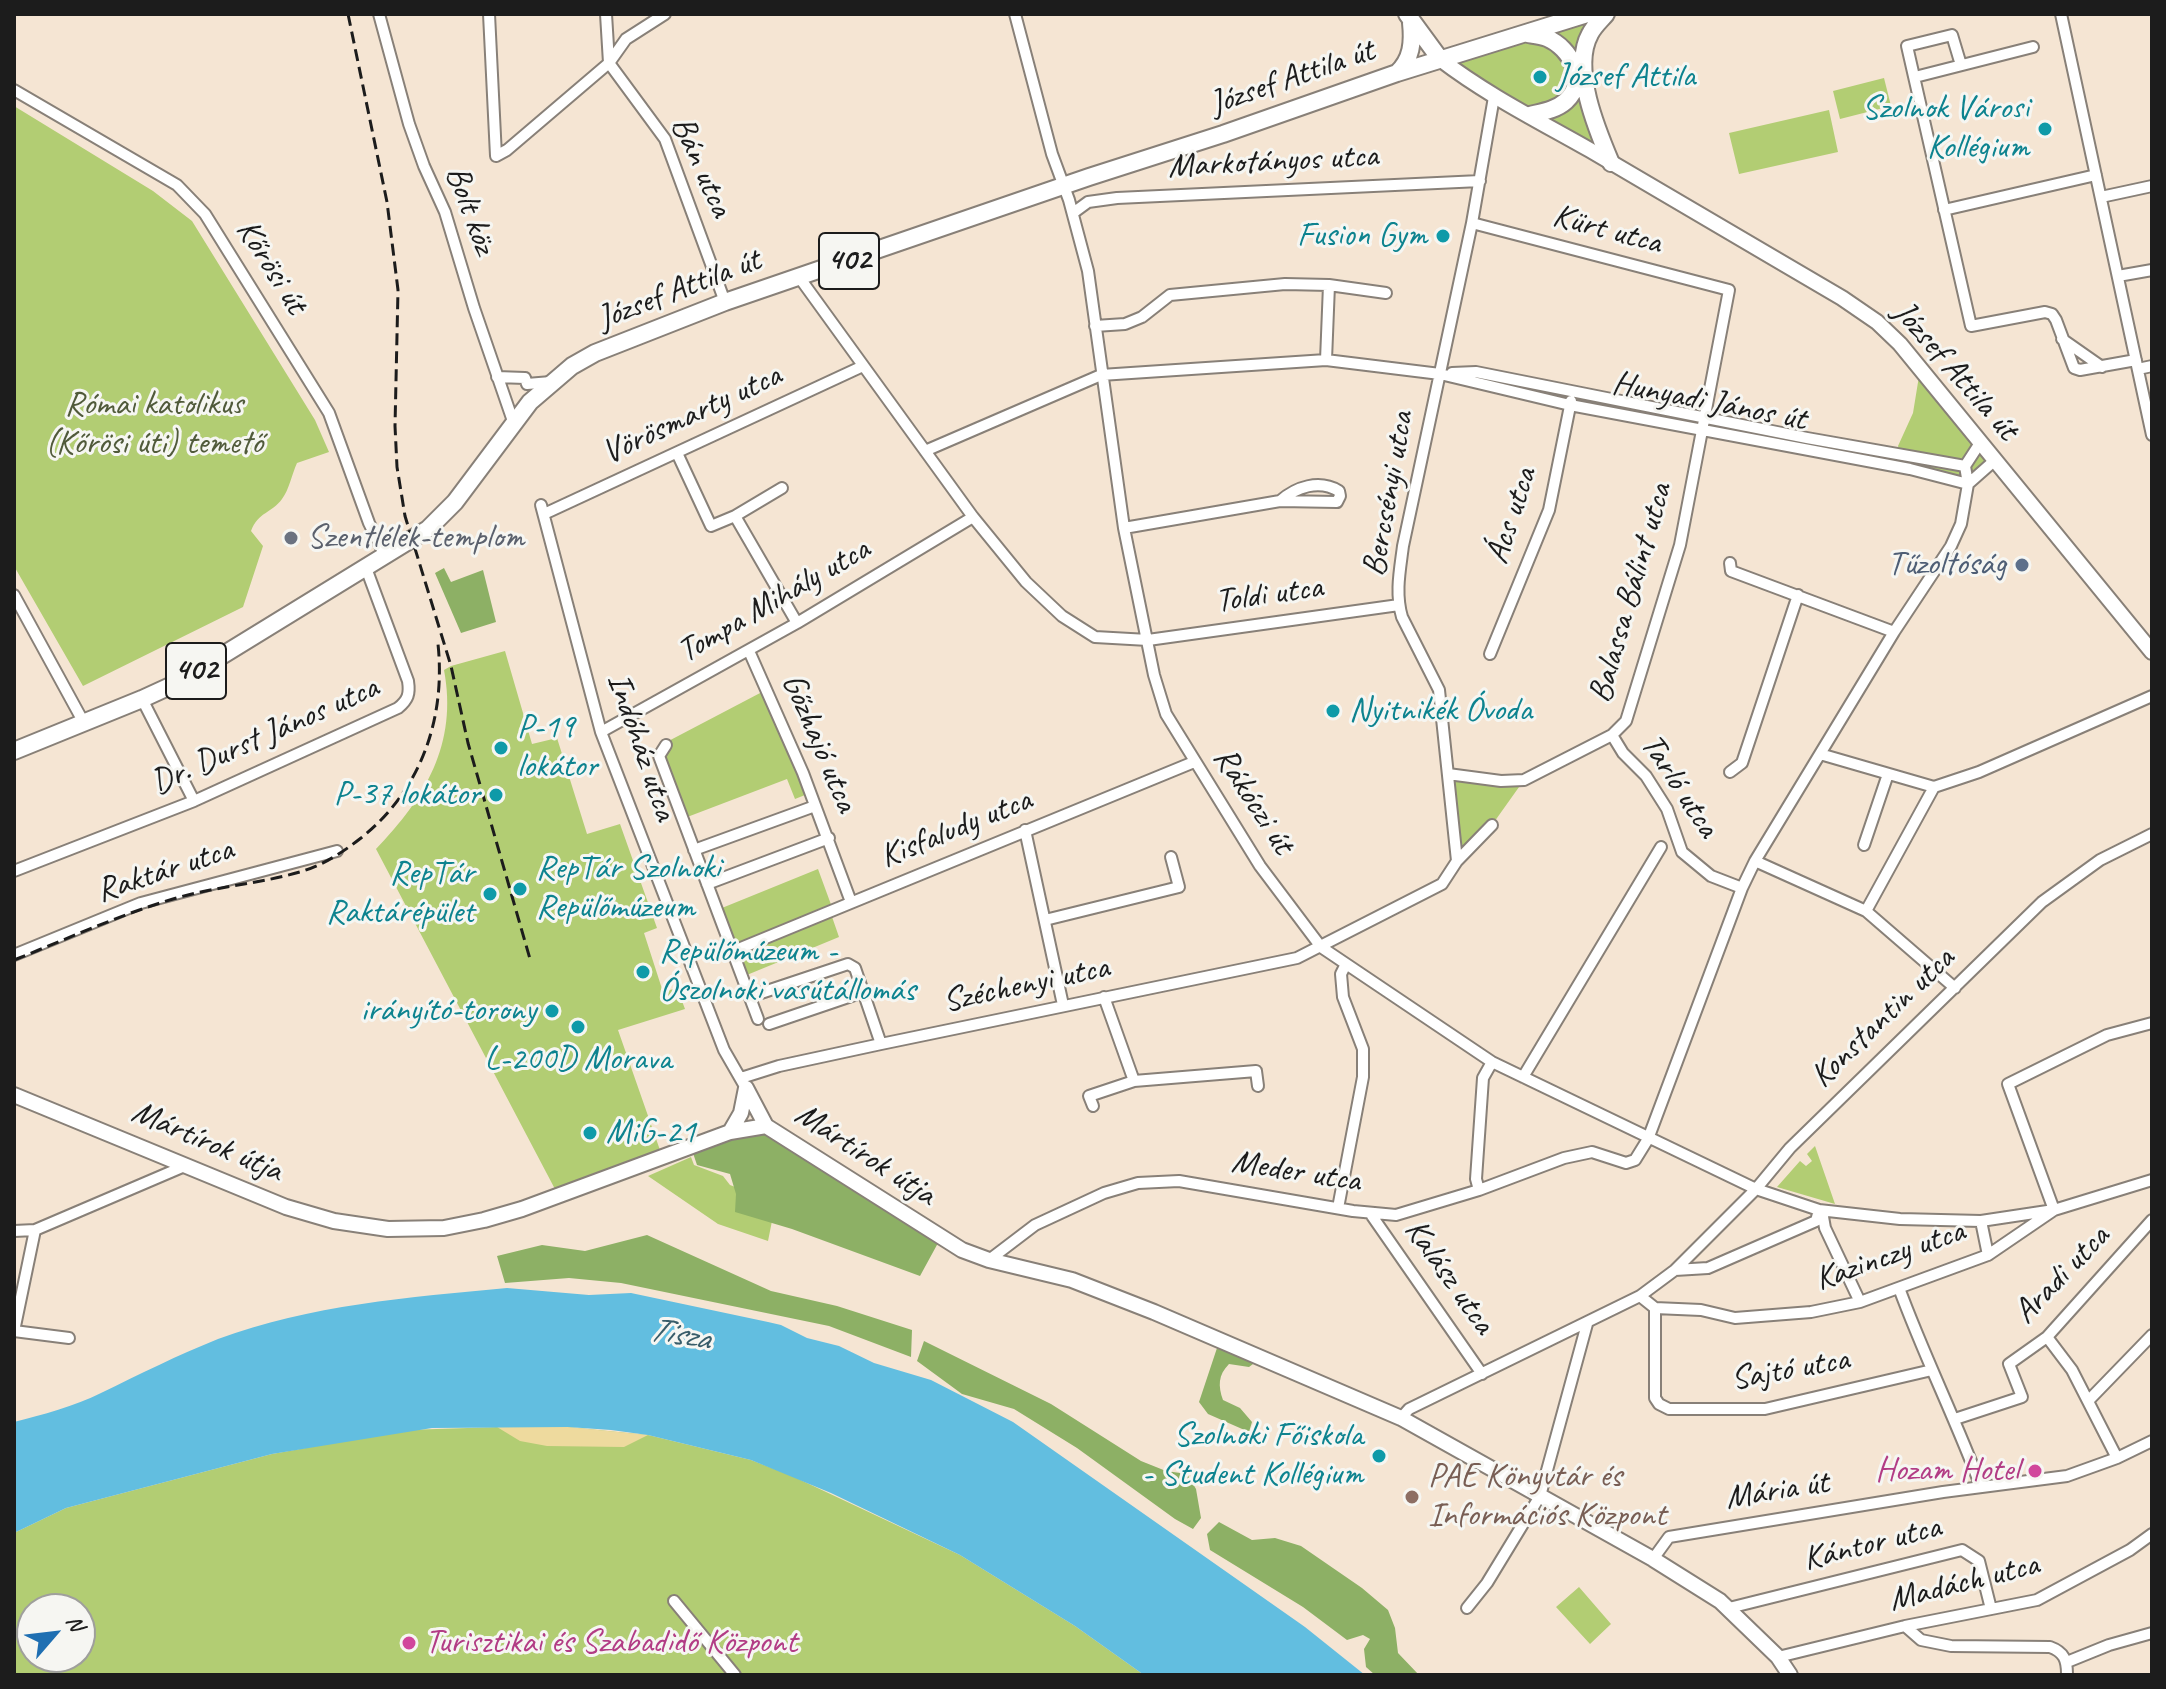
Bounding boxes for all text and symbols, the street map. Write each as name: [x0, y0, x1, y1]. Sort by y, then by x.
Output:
street label: József Attila út: [1204, 31, 1380, 125]
place label: József Attila: [1556, 57, 1695, 97]
marker: József Attila: [1531, 68, 1549, 86]
place label: Szolnok Városi Kollégium: [1862, 89, 2029, 168]
street label: Bán utca: [661, 111, 741, 223]
marker: Szolnok Városi Kollégium: [2036, 120, 2054, 138]
street label: Markotányos utca: [1167, 136, 1379, 188]
street label: Bolt köz: [435, 161, 505, 259]
street label: Kürt utca: [1548, 196, 1666, 264]
street label: Kőrösi út: [226, 212, 316, 322]
place label: Fusion Gym: [1297, 216, 1427, 256]
marker: Fusion Gym: [1434, 227, 1452, 245]
road number: 402: [819, 233, 879, 289]
street label: József Attila út: [592, 240, 766, 340]
street label: József Attila út: [1883, 293, 2027, 449]
street label: Vörösmarty utca: [596, 356, 788, 474]
street label: Hunyadi János út: [1609, 363, 1809, 441]
park label: Római katolikus (Kőrösi úti) temető: [45, 385, 263, 464]
street label: Bercsényi utca: [1354, 409, 1424, 579]
street label: Ács utca: [1477, 463, 1547, 569]
street label: Balassa Bálint utca: [1580, 479, 1682, 707]
place label: Szentlélek-templom: [307, 518, 524, 558]
marker: Szentlélek-templom: [282, 529, 300, 547]
street label: Tompa Mihály utca: [671, 530, 877, 672]
place label: Tűzoltóság: [1888, 545, 2006, 585]
marker: Tűzoltóság: [2013, 556, 2031, 574]
street label: Toldi utca: [1213, 567, 1325, 623]
road number: 402: [166, 643, 226, 699]
street label: Dr. Durst János utca: [145, 668, 385, 804]
street label: Indóház utca: [597, 668, 685, 826]
street label: Gőzhajó utca: [772, 668, 866, 818]
place label: Nyitnikék Óvoda: [1349, 691, 1532, 731]
marker: Nyitnikék Óvoda: [1324, 702, 1342, 720]
place label: P-19 lokátor: [517, 708, 598, 788]
street label: Tarló utca: [1631, 727, 1727, 845]
marker: P-19 lokátor: [492, 739, 510, 757]
street label: Rákóczi út: [1204, 740, 1302, 862]
place label: P-37 lokátor: [334, 775, 480, 815]
street label: Kisfaludy utca: [874, 780, 1038, 878]
marker: P-37 lokátor: [487, 786, 505, 804]
street label: Raktár utca: [92, 830, 238, 912]
place label: RepTár Szolnoki Repülőmúzeum: [536, 849, 720, 928]
place label: RepTár Raktárépület: [326, 854, 474, 934]
marker: RepTár Szolnoki Repülőmúzeum: [511, 880, 529, 898]
marker: RepTár Raktárépület: [481, 885, 499, 903]
place label: Repülőmúzeum - Ószolnoki vasútállomás: [659, 932, 915, 1012]
street label: Konstantin utca: [1802, 939, 1964, 1097]
street label: Széchenyi utca: [939, 948, 1113, 1022]
marker: Repülőmúzeum - Ószolnoki vasútállomás: [634, 963, 652, 981]
place label: irányító-torony: [361, 991, 536, 1031]
marker: irányító-torony: [543, 1002, 561, 1020]
marker: L-200D Morava: [569, 1018, 587, 1036]
place label: L-200D Morava: [485, 1040, 671, 1080]
street label: Mártírok útja: [126, 1092, 288, 1192]
street label: Mártírok útja: [787, 1094, 943, 1216]
place label: MiG-21: [606, 1113, 696, 1153]
marker: MiG-21: [581, 1124, 599, 1142]
street label: Meder utca: [1229, 1142, 1363, 1202]
street label: Kazinczy utca: [1810, 1211, 1970, 1301]
street label: Kalász utca: [1395, 1212, 1503, 1342]
street label: Aradi utca: [2005, 1217, 2119, 1333]
water label: Tisza: [645, 1308, 713, 1362]
street label: Sajtó utca: [1728, 1340, 1852, 1400]
place label: Szolnoki Főiskola - Student Kollégium: [1142, 1416, 1363, 1496]
marker: Szolnoki Főiskola - Student Kollégium: [1370, 1447, 1388, 1465]
place label: Hozam Hotel: [1875, 1451, 2019, 1491]
place label: PAE Könyvtár és Információs Központ: [1428, 1457, 1666, 1536]
marker: Hozam Hotel: [2026, 1462, 2044, 1480]
street label: Mária út: [1723, 1463, 1831, 1519]
marker: PAE Könyvtár és Információs Központ: [1403, 1488, 1421, 1506]
street label: Kántor utca: [1799, 1507, 1945, 1581]
street label: Madách utca: [1885, 1545, 2043, 1621]
north arrow: [16, 1593, 96, 1673]
text: N: [60, 1610, 91, 1635]
place label: Turisztikai és Szabadidő Központ: [425, 1623, 797, 1663]
marker: Turisztikai és Szabadidő Központ: [400, 1634, 418, 1652]

